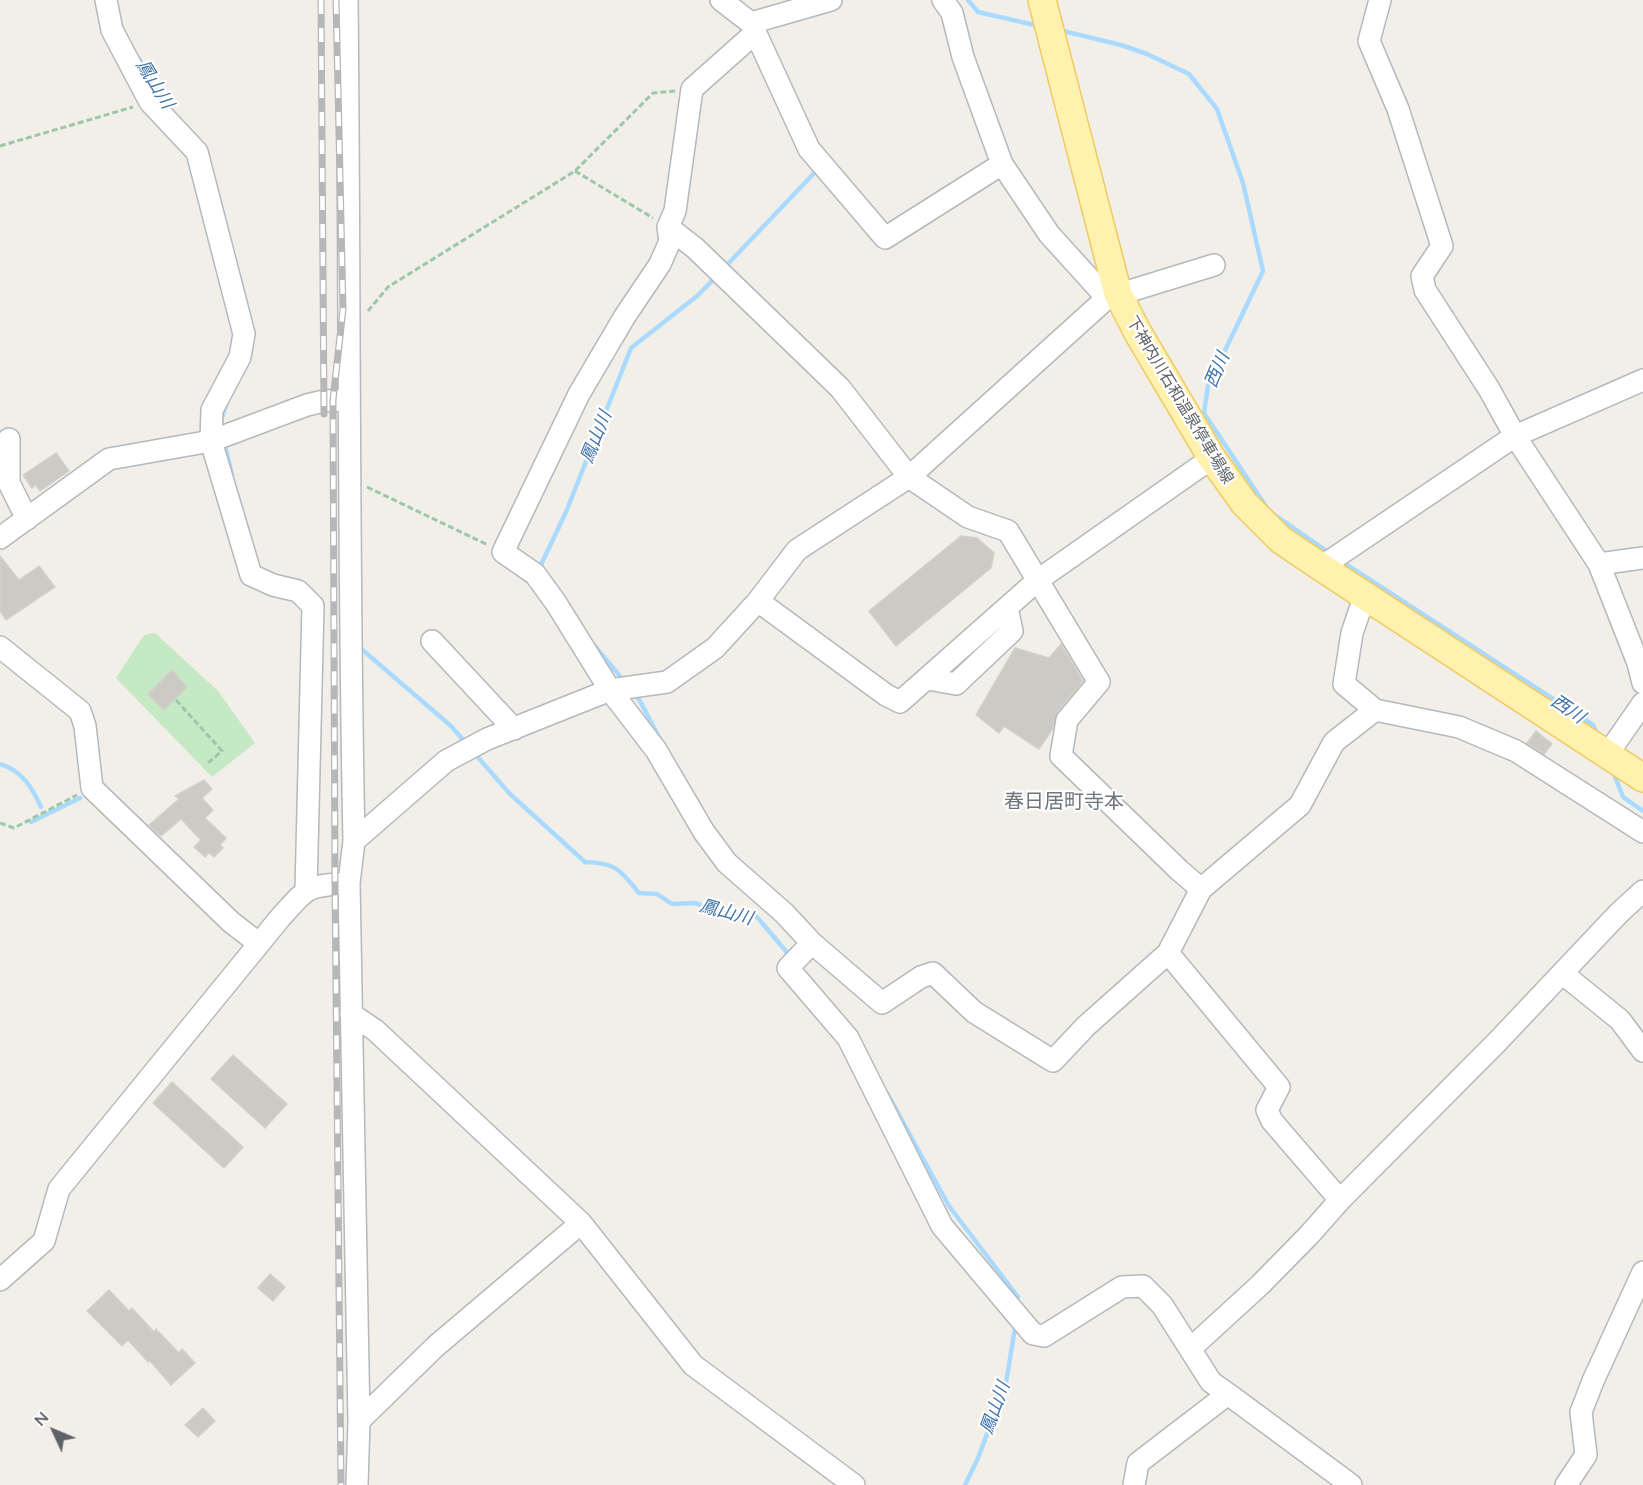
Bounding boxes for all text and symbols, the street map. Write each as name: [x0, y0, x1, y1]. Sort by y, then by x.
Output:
water label: 鳳山川: [132, 55, 178, 113]
street label: 下神内川石和温泉停車場線: [1122, 313, 1238, 487]
water label: 西川: [1200, 349, 1234, 391]
water label: 鳳山川: [576, 408, 616, 466]
water label: 西川: [1547, 690, 1589, 728]
district label: 春日居町寺本: [1004, 790, 1124, 814]
water label: 鳳山川: [697, 895, 755, 929]
water label: 鳳山川: [976, 1379, 1014, 1437]
north arrow: [24, 1401, 84, 1461]
text: N: [30, 1407, 52, 1429]

